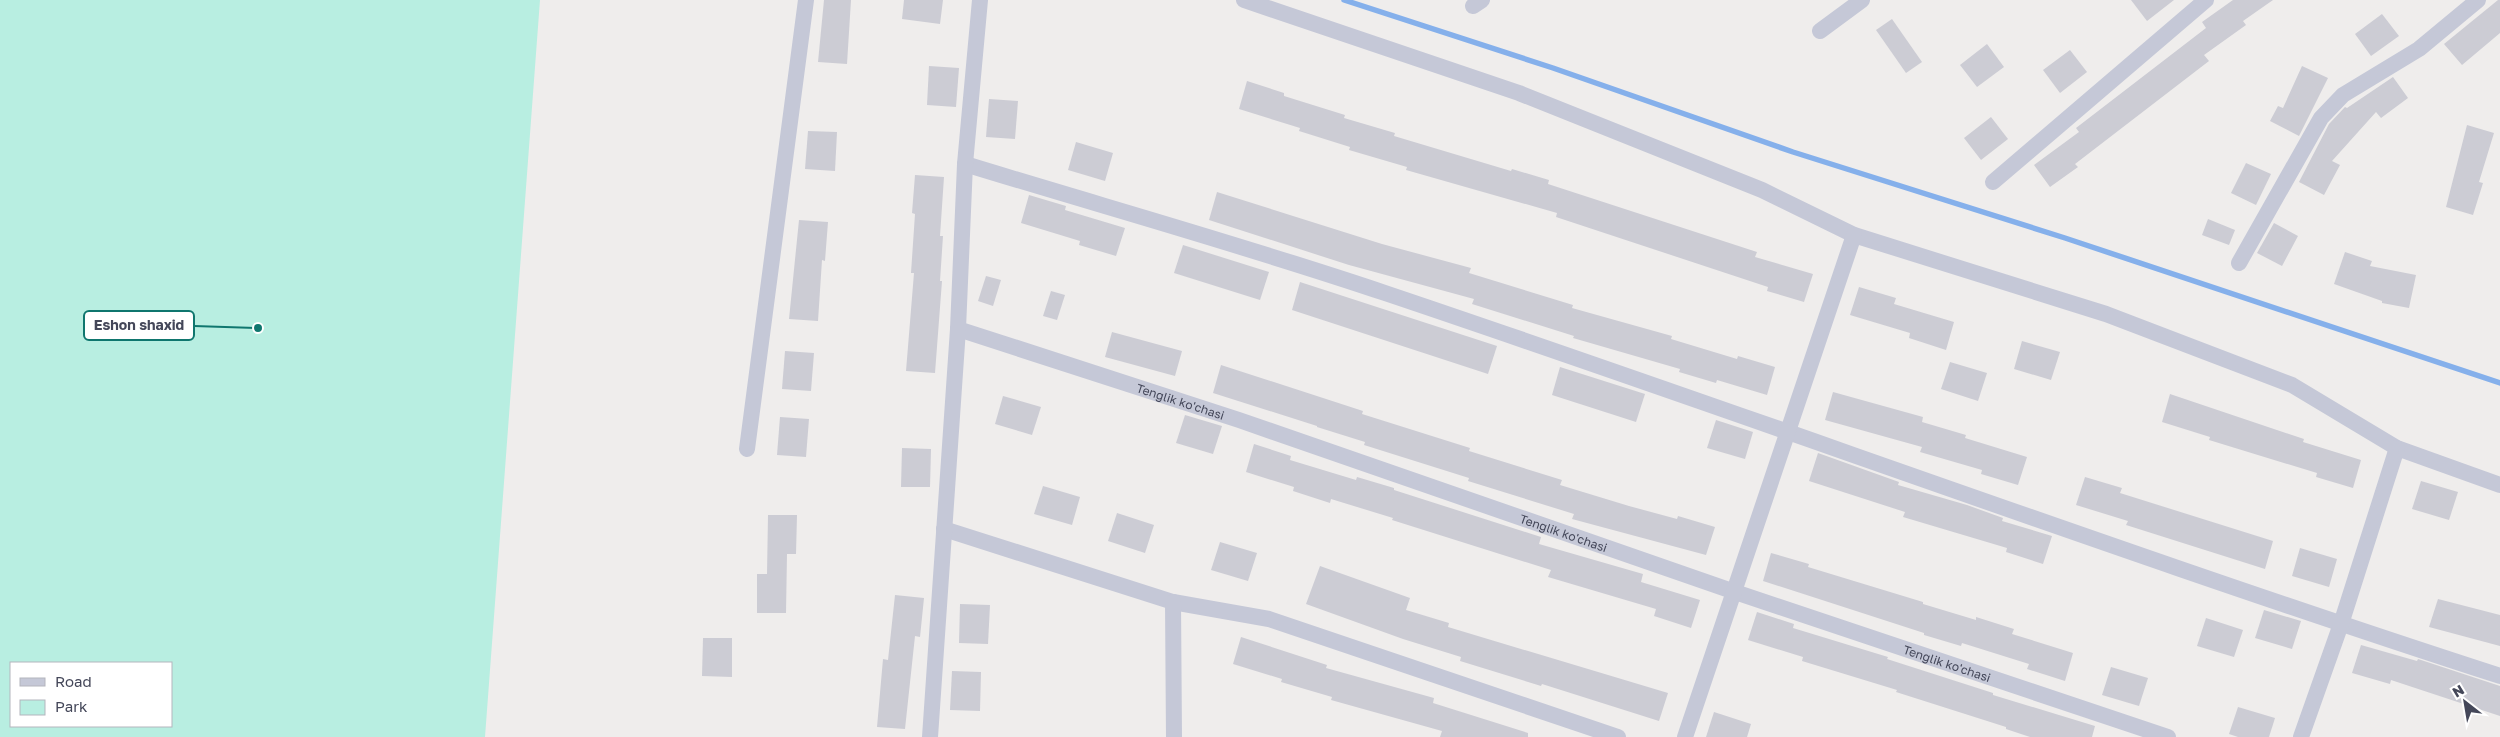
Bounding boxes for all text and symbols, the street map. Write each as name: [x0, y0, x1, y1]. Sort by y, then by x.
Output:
callout: Eshon shaxid: [84, 311, 194, 340]
text: Eshon shaxid: [94, 316, 184, 333]
street label: Tenglik ko'chasi: [1135, 380, 1226, 422]
street label: Tenglik ko'chasi: [1518, 511, 1609, 555]
street label: Tenglik ko'chasi: [1901, 641, 1993, 685]
legend: [10, 662, 172, 727]
text: Road: [55, 672, 92, 690]
north arrow: [2440, 677, 2490, 727]
text: N: [2449, 680, 2467, 700]
text: Park: [55, 697, 88, 715]

